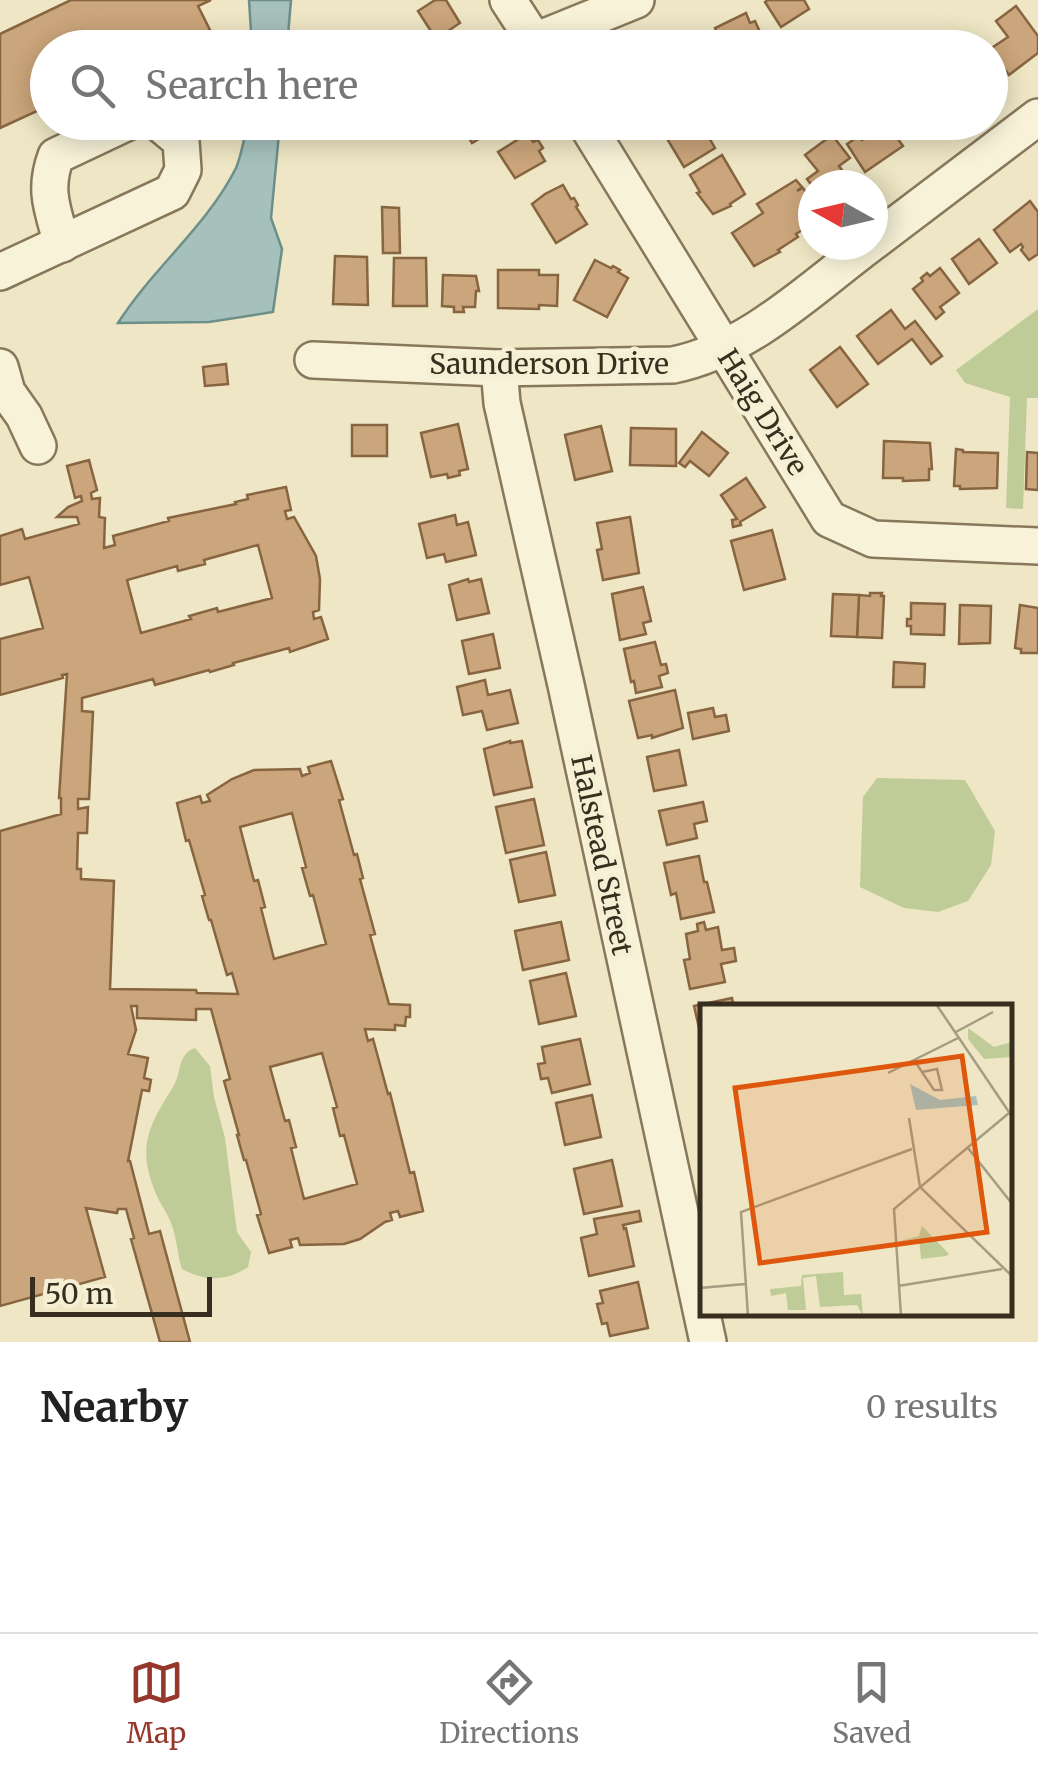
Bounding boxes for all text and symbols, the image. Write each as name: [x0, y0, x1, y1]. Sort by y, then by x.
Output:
search box: [30, 30, 1008, 140]
icon: search: [65, 58, 120, 113]
text: Search here: [145, 62, 358, 109]
north arrow: [798, 170, 888, 260]
street label: Haig Drive: [710, 342, 816, 482]
street label: Saunderson Drive: [429, 346, 669, 382]
street label: Halstead Street: [563, 752, 641, 958]
inset map: [700, 1004, 1013, 1317]
scale bar: [30, 1272, 212, 1316]
text: 50 m: [45, 1276, 113, 1312]
text: Nearby: [40, 1381, 188, 1433]
text: 0 results: [866, 1387, 998, 1427]
tab: Map: [126, 1655, 186, 1751]
tab: Directions: [439, 1655, 579, 1751]
tab: Saved: [832, 1655, 911, 1751]

